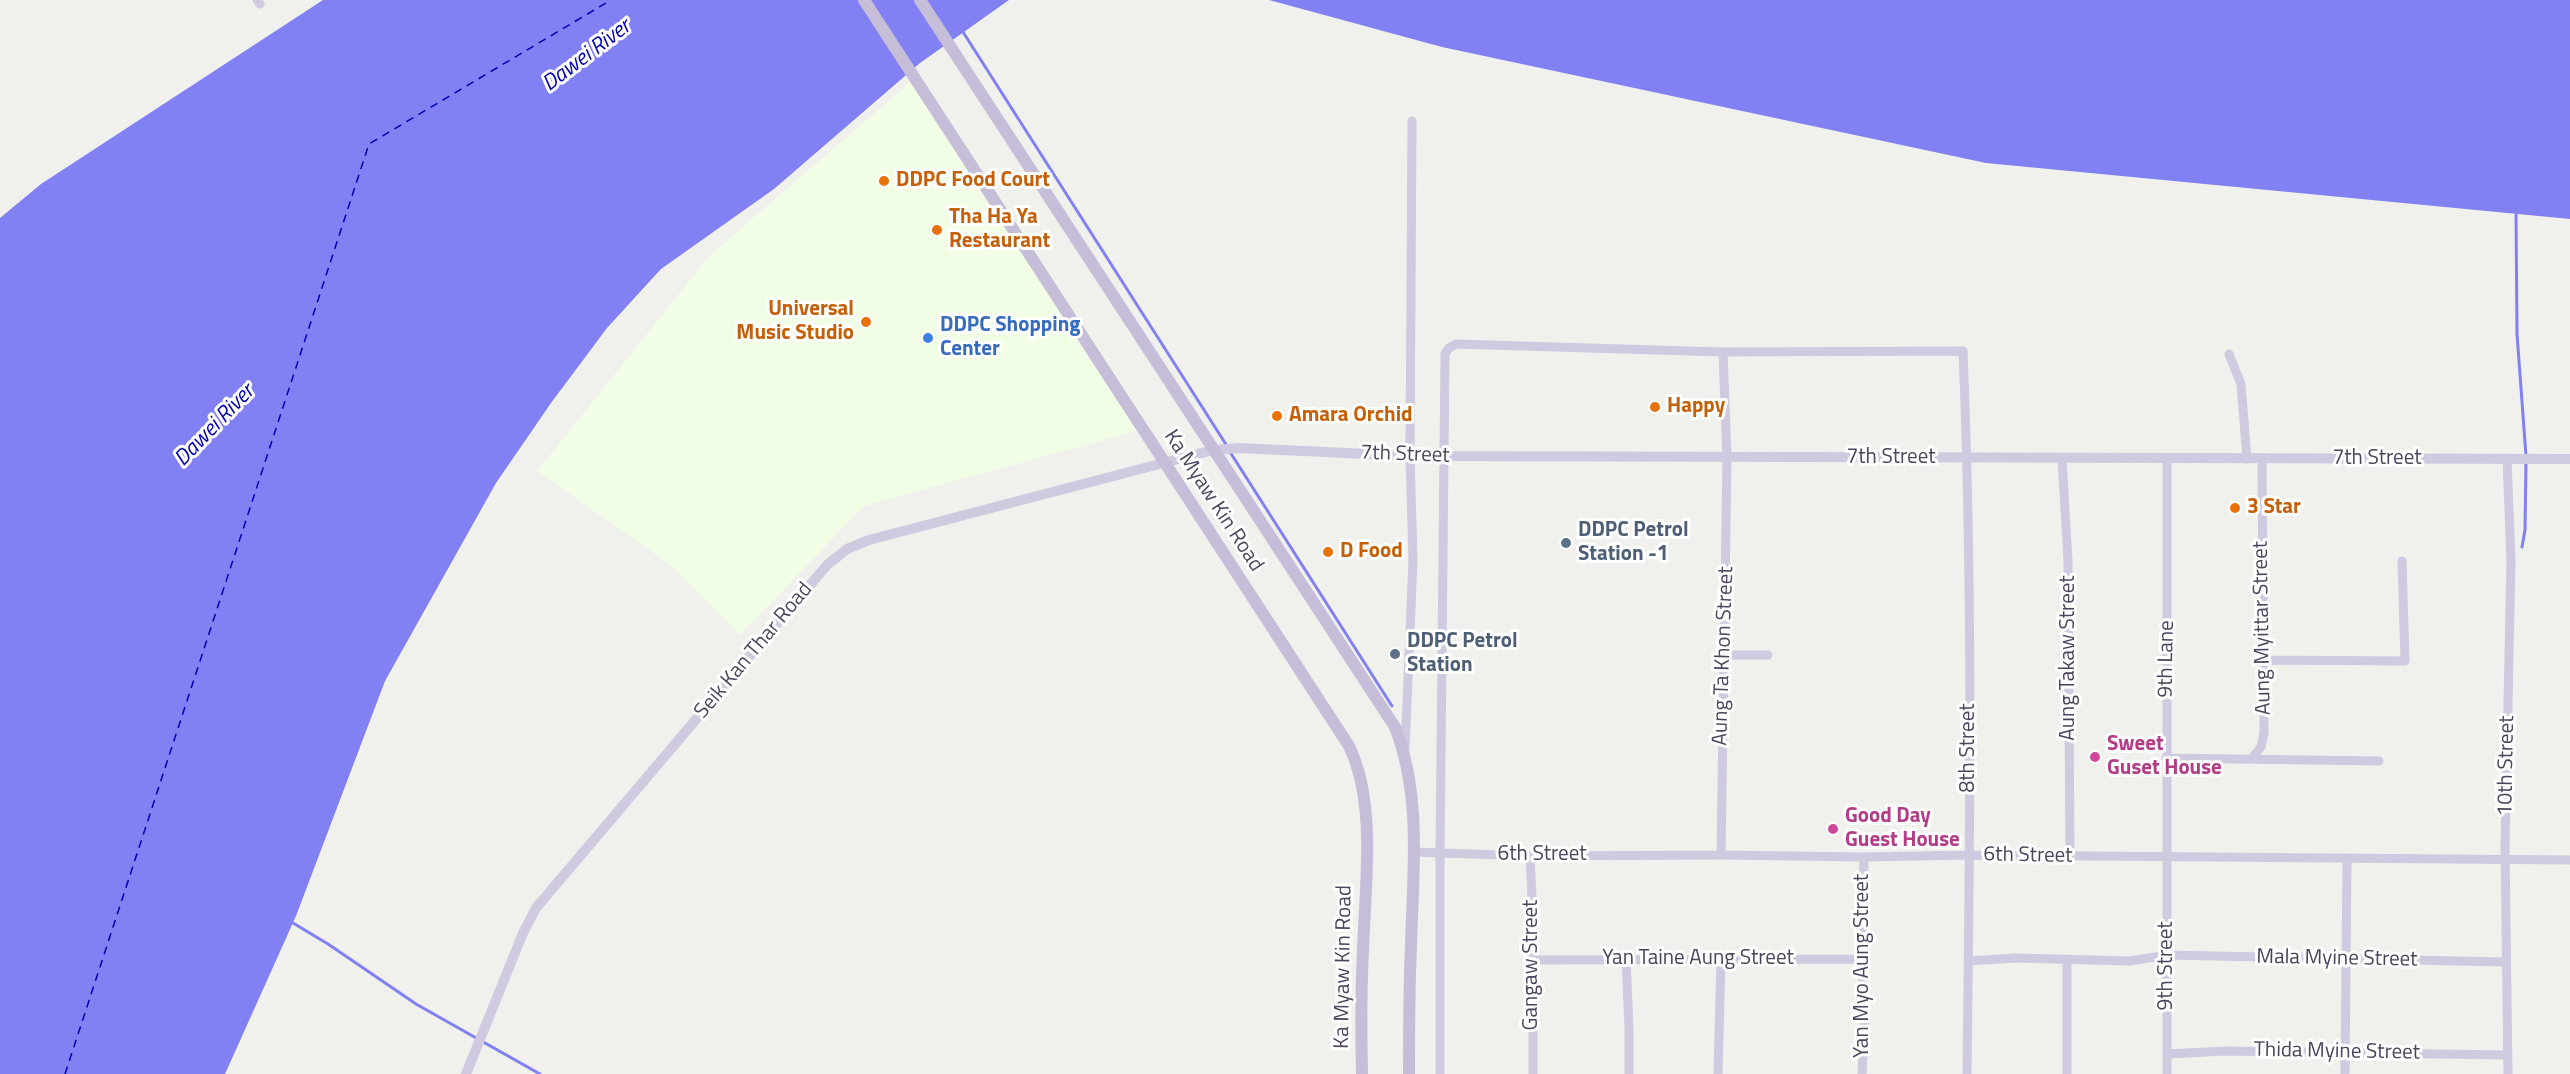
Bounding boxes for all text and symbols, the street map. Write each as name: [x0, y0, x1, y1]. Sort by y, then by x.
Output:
water label: Dawei River: [538, 14, 636, 98]
place label: DDPC Food Court: [896, 168, 1050, 194]
marker: DDPC Food Court: [877, 174, 891, 188]
place label: Tha Ha Ya Restaurant: [949, 205, 1050, 255]
marker: Tha Ha Ya Restaurant: [930, 223, 944, 237]
place label: Universal Music Studio: [736, 297, 854, 347]
place label: DDPC Shopping Center: [940, 313, 1080, 363]
marker: Universal Music Studio: [859, 315, 873, 329]
marker: DDPC Shopping Center: [921, 331, 935, 345]
water label: Dawei River: [170, 380, 260, 472]
place label: Happy: [1667, 394, 1725, 420]
marker: Happy: [1648, 400, 1662, 414]
place label: Amara Orchid: [1289, 403, 1413, 429]
marker: Amara Orchid: [1270, 409, 1284, 423]
street label: Ka Myaw Kin Road: [1158, 425, 1268, 577]
street label: 7th Street: [1360, 441, 1450, 469]
street label: 7th Street: [1846, 445, 1936, 471]
street label: 7th Street: [2332, 446, 2422, 472]
place label: 3 Star: [2247, 495, 2301, 521]
marker: 3 Star: [2228, 501, 2242, 515]
place label: DDPC Petrol Station -1: [1578, 518, 1689, 568]
marker: DDPC Petrol Station -1: [1559, 536, 1573, 550]
place label: D Food: [1340, 539, 1403, 565]
street label: Aung Myittar Street: [2249, 541, 2277, 715]
marker: D Food: [1321, 545, 1335, 559]
street label: Aung Ta Khon Street: [1708, 566, 1740, 746]
street label: Aung Takaw Street: [2056, 575, 2082, 741]
street label: Seik Kan Thar Road: [690, 578, 818, 724]
street label: 9th Lane: [2154, 620, 2180, 698]
place label: DDPC Petrol Station: [1407, 629, 1518, 679]
marker: DDPC Petrol Station: [1388, 647, 1402, 661]
street label: 8th Street: [1956, 703, 1982, 793]
street label: 10th Street: [2494, 715, 2520, 817]
place label: Sweet Guset House: [2107, 732, 2222, 782]
marker: Sweet Guset House: [2088, 750, 2102, 764]
place label: Good Day Guest House: [1845, 804, 1960, 854]
marker: Good Day Guest House: [1826, 822, 1840, 836]
street label: 6th Street: [1497, 842, 1587, 868]
street label: 6th Street: [1983, 843, 2073, 869]
street label: Yan Myo Aung Street: [1850, 874, 1876, 1058]
street label: Ka Myaw Kin Road: [1330, 885, 1358, 1049]
street label: Gangaw Street: [1519, 900, 1545, 1030]
street label: 9th Street: [2154, 921, 2180, 1011]
street label: Mala Myine Street: [2256, 945, 2418, 973]
street label: Yan Taine Aung Street: [1602, 946, 1794, 972]
street label: Thida Myine Street: [2254, 1038, 2420, 1066]

